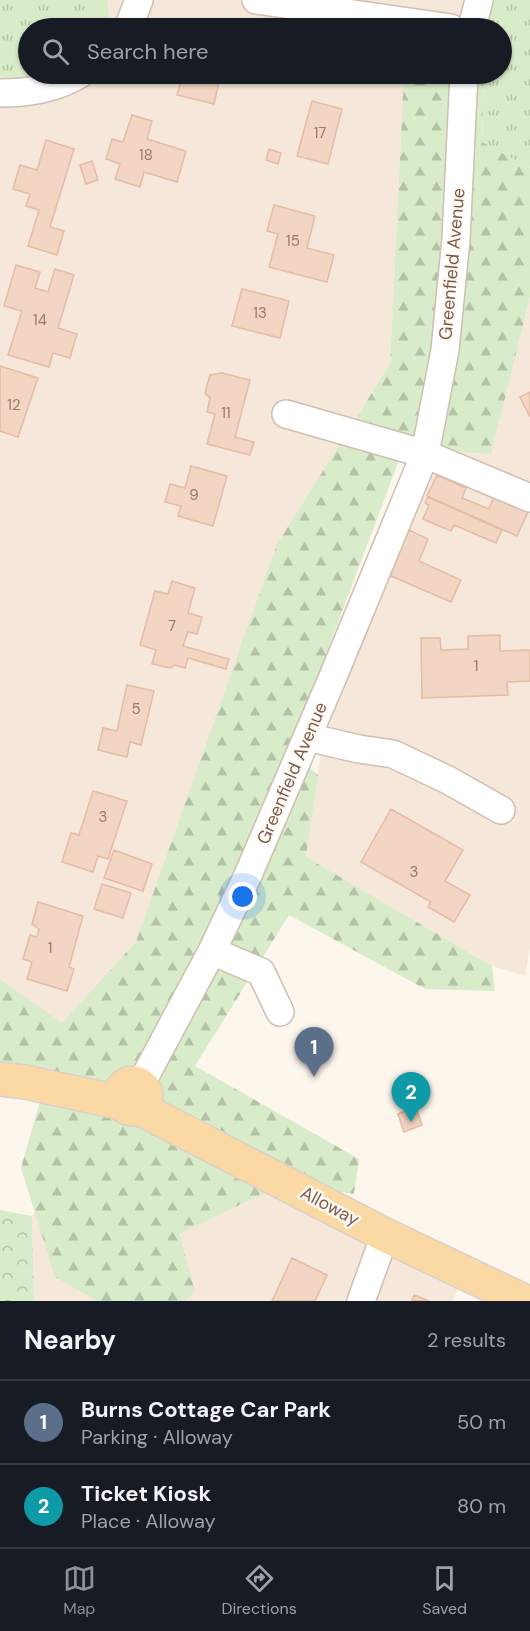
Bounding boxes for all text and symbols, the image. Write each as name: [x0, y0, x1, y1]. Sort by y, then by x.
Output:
search box: [18, 18, 512, 84]
icon: search: [39, 35, 72, 68]
text: Search here: [87, 37, 208, 66]
house number: 17: [314, 123, 326, 143]
house number: 18: [139, 145, 153, 165]
street label: Greenfield Avenue: [433, 187, 471, 341]
house number: 15: [286, 231, 300, 251]
house number: 13: [253, 303, 267, 323]
house number: 14: [33, 310, 47, 330]
house number: 12: [7, 395, 21, 415]
house number: 11: [221, 403, 231, 423]
house number: 9: [189, 485, 199, 505]
house number: 7: [168, 616, 176, 636]
house number: 1: [474, 656, 478, 676]
street label: Greenfield Avenue: [251, 698, 333, 848]
house number: 5: [131, 699, 141, 719]
house number: 3: [99, 807, 107, 827]
house number: 3: [410, 862, 418, 882]
your location: [228, 882, 257, 911]
house number: 1: [48, 938, 52, 958]
pin: 1: [294, 1028, 334, 1077]
pin: 2: [392, 1072, 430, 1122]
street label: Alloway: [296, 1181, 364, 1231]
text: Nearby: [24, 1323, 116, 1357]
text: 2 results: [427, 1327, 506, 1353]
text: Burns Cottage Car Park: [81, 1395, 331, 1424]
text: 1: [40, 1409, 47, 1435]
text: 50 m: [457, 1409, 506, 1435]
text: Parking · Alloway: [81, 1424, 233, 1450]
text: Ticket Kiosk: [81, 1479, 211, 1508]
text: 2: [38, 1493, 49, 1519]
text: 80 m: [457, 1493, 506, 1519]
text: Place · Alloway: [81, 1508, 216, 1534]
tab: Map: [63, 1562, 96, 1619]
tab: Directions: [221, 1562, 297, 1619]
tab: Saved: [422, 1562, 467, 1619]

